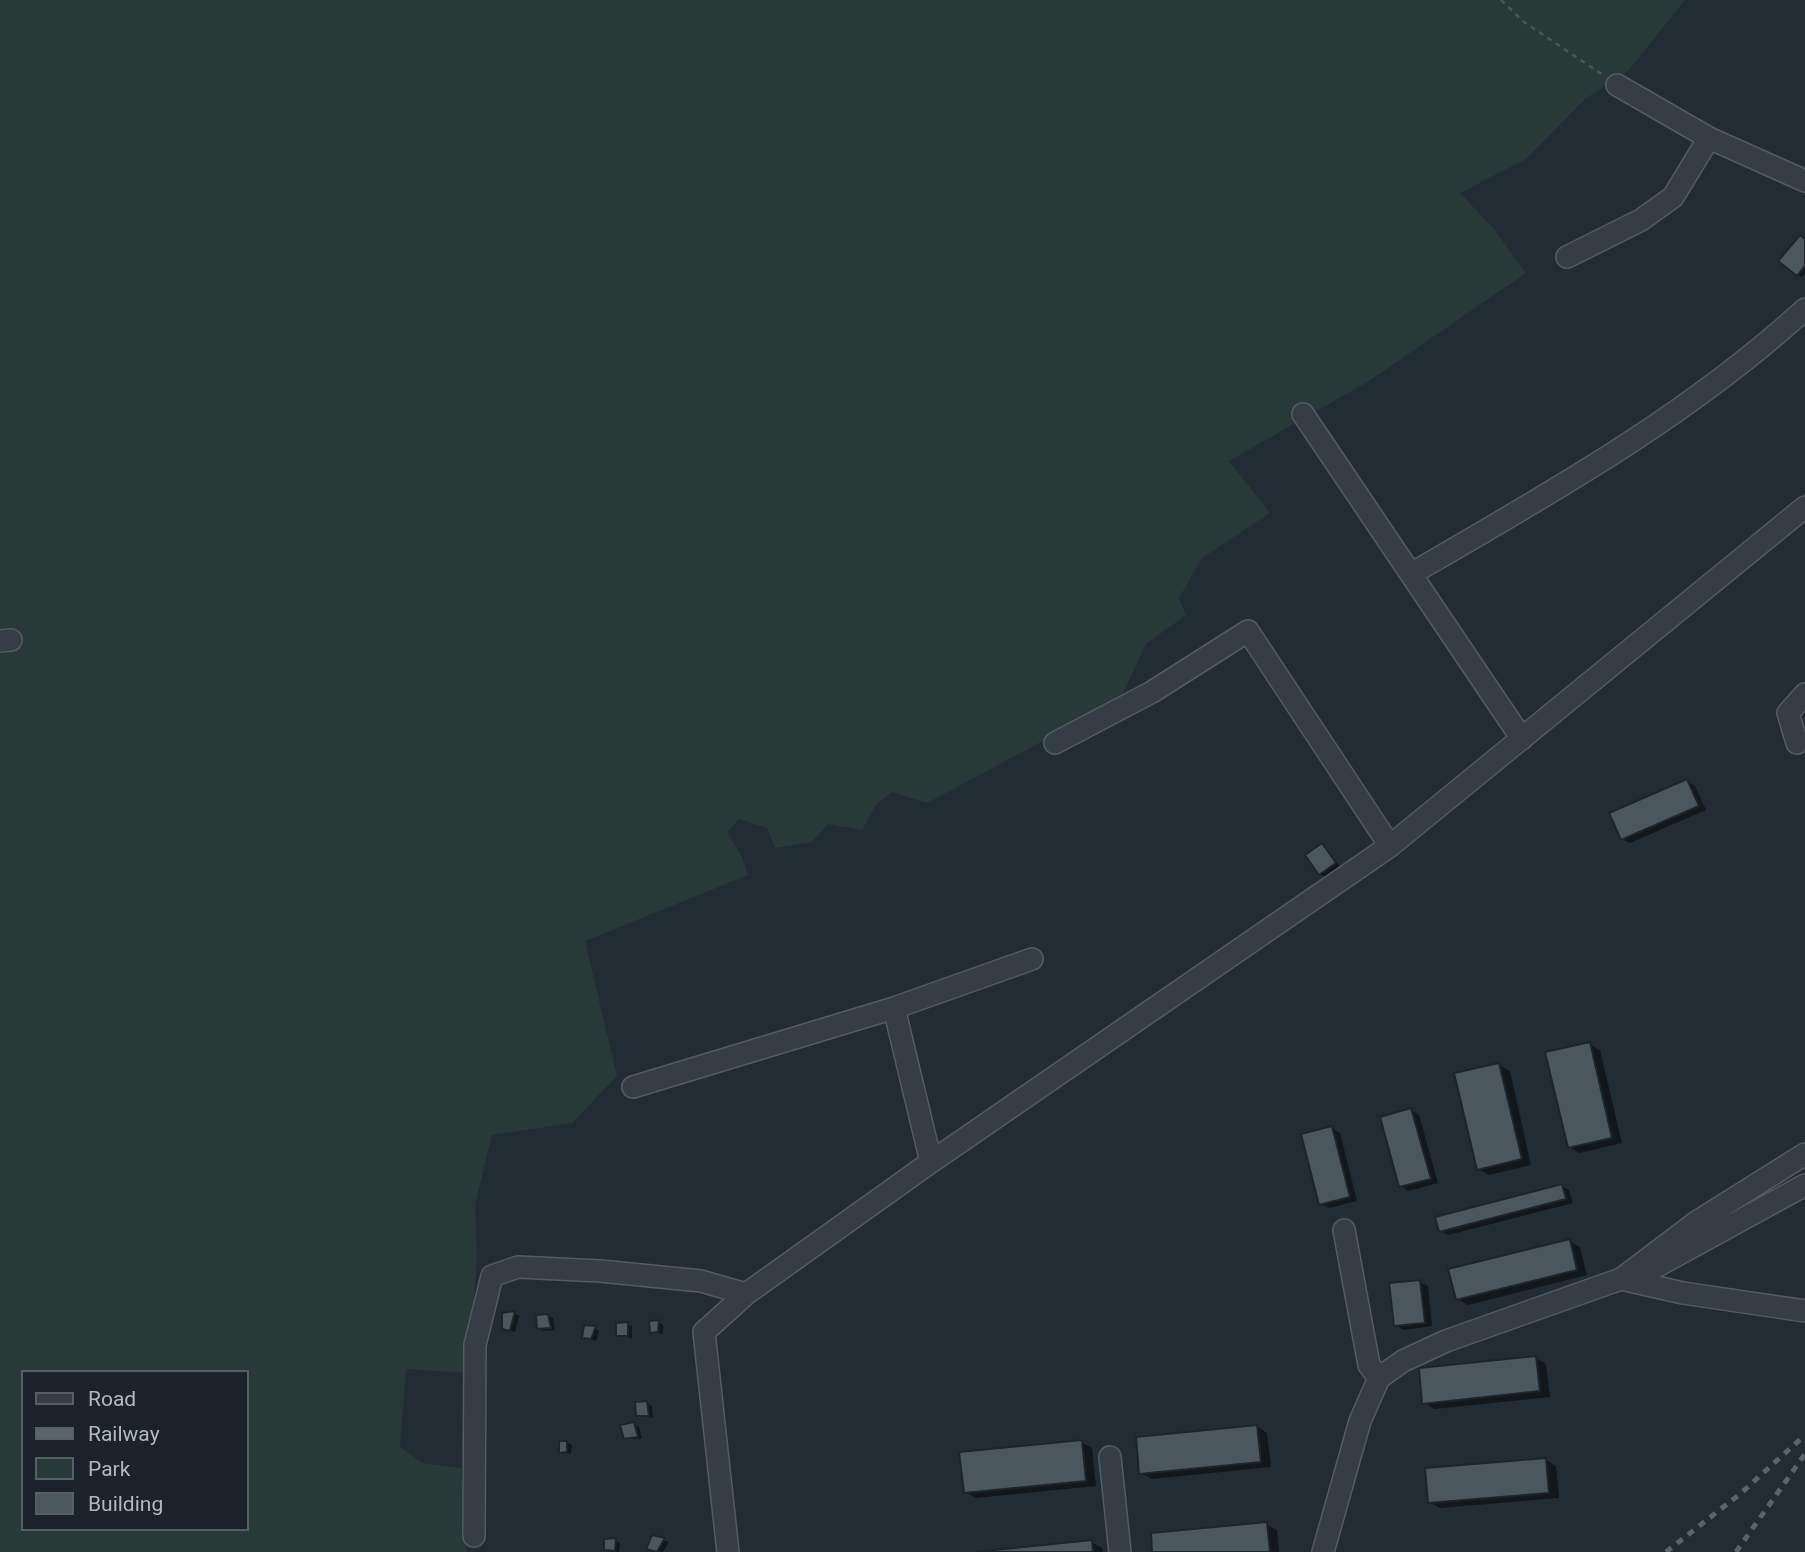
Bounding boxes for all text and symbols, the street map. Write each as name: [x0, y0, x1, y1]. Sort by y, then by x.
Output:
legend: [21, 1370, 248, 1531]
text: Road: [88, 1387, 136, 1411]
text: Railway: [88, 1422, 160, 1446]
text: Park: [88, 1457, 130, 1481]
text: Building: [88, 1492, 163, 1516]

